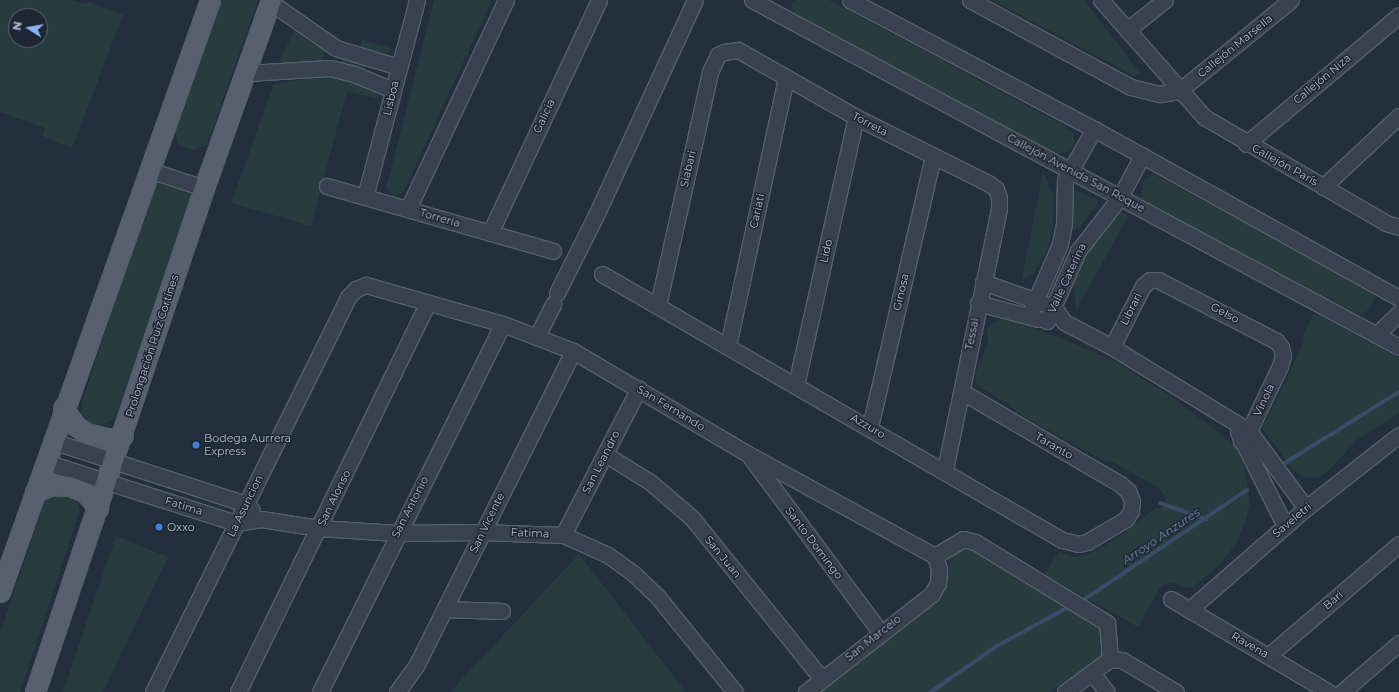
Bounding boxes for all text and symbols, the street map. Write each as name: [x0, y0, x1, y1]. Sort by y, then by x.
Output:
north arrow: [8, 8, 48, 48]
street label: Callejón Marsella: [1195, 12, 1275, 80]
text: N: [9, 20, 25, 32]
street label: Callejón Niza: [1291, 51, 1353, 107]
street label: Lisboa: [380, 79, 402, 117]
street label: Galicia: [530, 97, 558, 135]
street label: Torreta: [850, 109, 890, 139]
street label: Callejón Avenida San Roque: [1005, 131, 1147, 215]
street label: Callejón París: [1250, 141, 1320, 189]
street label: Siabari: [677, 149, 699, 189]
street label: Cariati: [747, 192, 767, 230]
street label: Torreria: [418, 206, 462, 230]
street label: Lido: [817, 238, 835, 264]
street label: Valle Caterina: [1045, 241, 1089, 315]
street label: Ginosa: [890, 272, 912, 312]
street label: Prolongación Ruíz Cortines: [123, 273, 181, 419]
street label: Librari: [1117, 291, 1145, 327]
street label: Gelso: [1208, 300, 1242, 326]
street label: Tessal: [962, 317, 982, 351]
street label: Vinola: [1251, 382, 1277, 418]
street label: San Fernando: [635, 383, 707, 433]
street label: Azzuro: [848, 411, 888, 441]
street label: San Leandro: [579, 428, 623, 496]
street label: Taranto: [1033, 430, 1075, 462]
place label: Bodega Aurrera Express: [204, 432, 291, 458]
marker: Bodega Aurrera Express: [191, 440, 201, 450]
street label: San Alonso: [315, 468, 353, 528]
street label: La Asuncion: [224, 473, 266, 539]
street label: San Antonio: [389, 474, 431, 540]
street label: San Vicente: [467, 491, 507, 555]
street label: Fatima: [164, 494, 204, 518]
street label: Saveletri: [1270, 500, 1314, 540]
street label: Santo Domingo: [782, 504, 846, 582]
water label: Arroyo Anzures: [1119, 505, 1203, 567]
place label: Oxxo: [167, 520, 195, 534]
marker: Oxxo: [154, 522, 164, 532]
street label: Fatima: [510, 526, 550, 540]
street label: San Juan: [702, 533, 744, 581]
street label: Bari: [1320, 588, 1346, 612]
street label: San Marcelo: [842, 612, 904, 664]
street label: Ravena: [1229, 629, 1271, 661]

